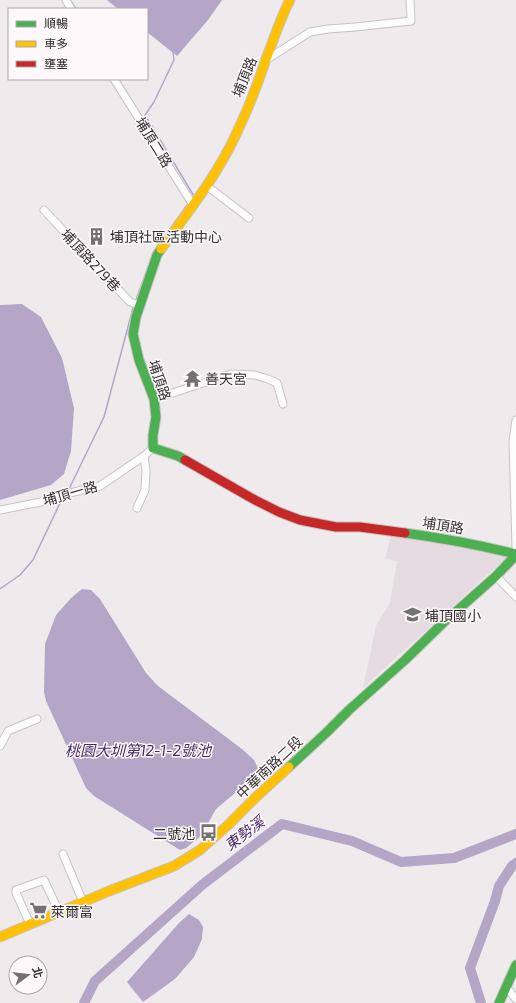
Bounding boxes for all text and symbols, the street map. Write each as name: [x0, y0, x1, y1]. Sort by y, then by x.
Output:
legend: [8, 8, 148, 80]
text: 順暢: [44, 16, 68, 30]
text: 車多: [44, 36, 68, 50]
street label: 埔頂路: [228, 54, 260, 100]
text: 壅塞: [44, 56, 68, 70]
street label: 埔頂二路: [132, 114, 176, 170]
street label: 埔頂路279巷: [58, 225, 124, 295]
building icon: 埔頂社區活動中心: [87, 226, 107, 246]
place label: 埔頂社區活動中心: [110, 228, 222, 245]
street label: 埔頂路: [145, 357, 175, 403]
temple icon: 善天宮: [182, 368, 202, 388]
place label: 善天宮: [205, 370, 247, 387]
street label: 埔頂一路: [41, 477, 99, 509]
street label: 埔頂路: [421, 513, 465, 537]
school or university icon: 埔頂國小: [402, 605, 422, 625]
place label: 埔頂國小: [425, 607, 481, 624]
street label: 中華南路二段: [232, 732, 306, 802]
water label: 桃園大圳第12-1-2號池: [65, 741, 213, 759]
water label: 東勢溪: [221, 811, 269, 854]
bus stop icon: 二號池: [198, 823, 218, 843]
place label: 二號池: [153, 825, 195, 842]
supermarket icon: 萊爾富: [28, 901, 48, 921]
place label: 萊爾富: [51, 903, 93, 920]
north arrow: [8, 955, 48, 995]
text: 北: [30, 965, 46, 979]

